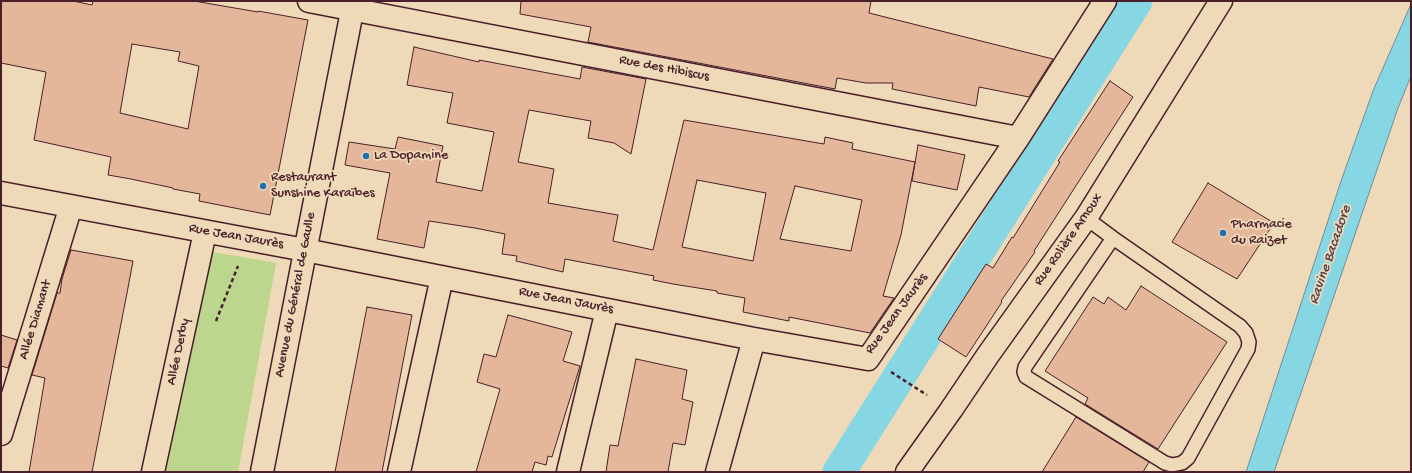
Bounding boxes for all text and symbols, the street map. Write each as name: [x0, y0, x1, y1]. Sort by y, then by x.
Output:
street label: Rue des Hibiscus: [618, 52, 710, 86]
place label: La Dopamine: [374, 148, 448, 164]
marker: La Dopamine: [361, 151, 371, 161]
place label: Restaurant Sunshine Karaïbes: [271, 170, 375, 202]
marker: Restaurant Sunshine Karaïbes: [258, 181, 268, 191]
street label: Rue Rolière Arnoux: [1031, 191, 1107, 289]
water label: Ravine Bacadore: [1306, 203, 1356, 307]
street label: Avenue du Général de Gaulle: [272, 211, 320, 379]
place label: Pharmacie du Raizet: [1231, 217, 1292, 250]
street label: Rue Jean Jaurès: [187, 220, 285, 254]
marker: Pharmacie du Raizet: [1218, 228, 1228, 238]
street label: Rue Jean Jaurès: [862, 270, 932, 358]
street label: Allée Diamant: [16, 278, 56, 362]
street label: Rue Jean Jaurès: [517, 284, 615, 318]
street label: Allée Derby: [164, 317, 194, 387]

